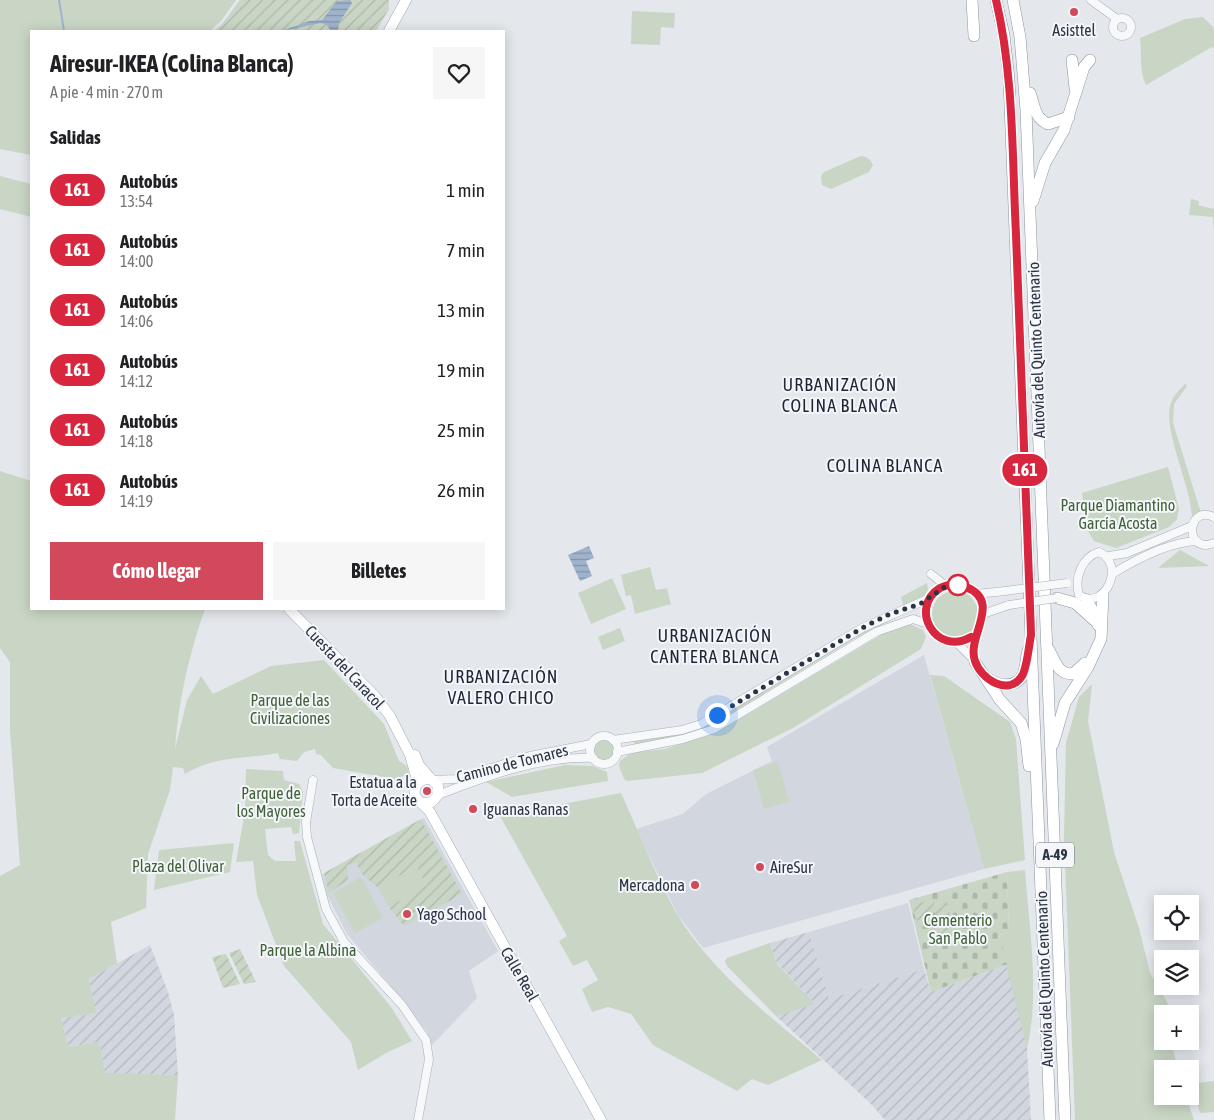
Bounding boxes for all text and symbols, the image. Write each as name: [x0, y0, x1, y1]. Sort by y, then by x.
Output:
marker: Asisttel: [1068, 6, 1080, 18]
place label: Asisttel: [1052, 21, 1096, 39]
button: heart: [433, 47, 485, 99]
text: Airesur-IKEA (Colina Blanca): [50, 50, 294, 77]
text: A pie · 4 min · 270 m: [50, 83, 163, 101]
text: Salidas: [50, 126, 101, 148]
text: Autobús: [120, 170, 178, 192]
text: 161: [65, 179, 90, 200]
text: 1 min: [446, 179, 485, 201]
text: 13:54: [120, 192, 153, 210]
text: Autobús: [120, 230, 178, 252]
text: 161: [65, 239, 90, 260]
text: 7 min: [446, 239, 485, 261]
text: 14:00: [120, 252, 153, 270]
street label: Autovía del Quinto Centenario: [1024, 262, 1048, 438]
text: Autobús: [120, 290, 178, 312]
text: 161: [65, 299, 90, 320]
text: 13 min: [437, 299, 485, 321]
text: 14:06: [120, 312, 153, 330]
text: Autobús: [120, 350, 178, 372]
text: 161: [65, 359, 90, 380]
text: 19 min: [437, 359, 485, 381]
text: 14:12: [120, 372, 153, 390]
district label: URBANIZACIÓN COLINA BLANCA: [782, 374, 898, 416]
text: Autobús: [120, 410, 178, 432]
text: 161: [65, 419, 90, 440]
text: 25 min: [437, 419, 485, 441]
text: 14:18: [120, 432, 153, 450]
line badge: 161: [996, 454, 1054, 486]
district label: COLINA BLANCA: [827, 455, 943, 476]
text: 161: [1012, 459, 1038, 480]
text: Autobús: [120, 470, 178, 492]
text: 161: [65, 479, 90, 500]
text: 26 min: [437, 479, 485, 501]
text: 14:19: [120, 492, 153, 510]
park label: Parque Diamantino García Acosta: [1061, 496, 1175, 532]
button: Cómo llegar: [50, 542, 263, 600]
button: Billetes: [273, 542, 485, 600]
unlabelled marker: [947, 574, 969, 596]
street label: Cuesta del Caracol: [302, 622, 389, 713]
district label: URBANIZACIÓN CANTERA BLANCA: [650, 625, 780, 667]
district label: URBANIZACIÓN VALERO CHICO: [444, 666, 558, 708]
park label: Parque de las Civilizaciones: [250, 691, 330, 727]
your location: [705, 703, 730, 728]
street label: Camino de Tomares: [454, 740, 570, 786]
place label: Estatua a la Torta de Aceite: [331, 773, 417, 809]
park label: Parque de los Mayores: [236, 784, 306, 821]
marker: Estatua a la Torta de Aceite: [421, 785, 433, 797]
place label: Iguanas Ranas: [483, 800, 569, 819]
marker: Iguanas Ranas: [467, 803, 479, 815]
road number: A-49: [1036, 842, 1074, 868]
park label: Plaza del Olivar: [132, 857, 224, 875]
place label: AireSur: [770, 858, 813, 876]
marker: AireSur: [754, 861, 766, 873]
place label: Mercadona: [619, 876, 685, 894]
marker: Mercadona: [689, 879, 701, 891]
street label: Autovía del Quinto Centenario: [1032, 891, 1056, 1067]
map controls: [1154, 895, 1199, 1105]
button: locate: [1154, 895, 1199, 940]
place label: Yago School: [417, 905, 487, 924]
marker: Yago School: [401, 908, 413, 920]
park label: Cementerio San Pablo: [924, 911, 992, 947]
park label: Parque la Albina: [260, 941, 356, 960]
street label: Calle Real: [497, 944, 543, 1005]
button: layers: [1154, 950, 1199, 995]
button: +: [1154, 1005, 1199, 1050]
button: −: [1154, 1060, 1199, 1105]

